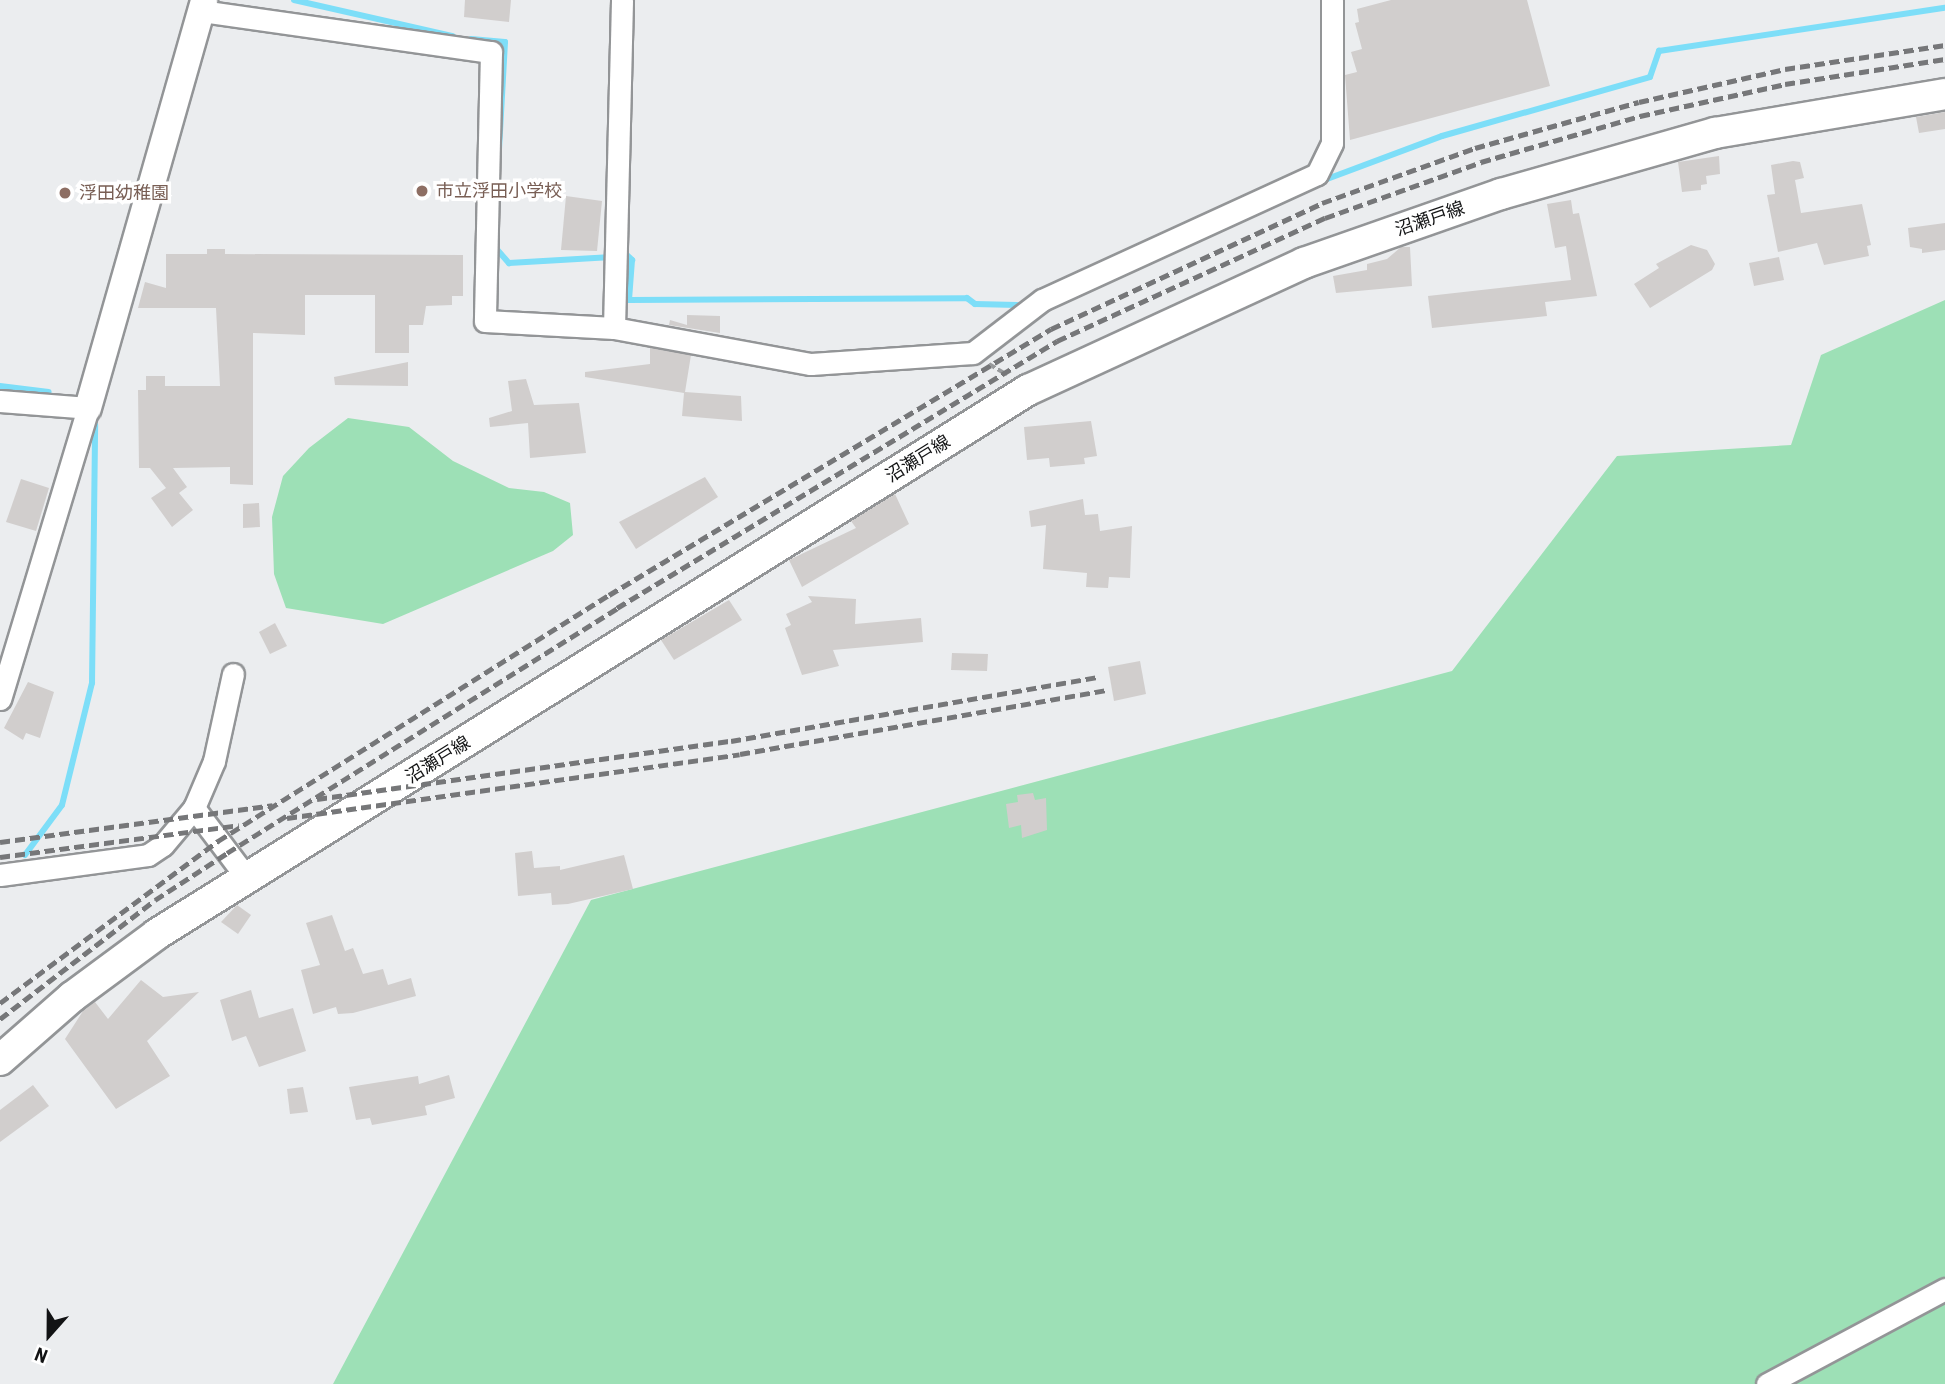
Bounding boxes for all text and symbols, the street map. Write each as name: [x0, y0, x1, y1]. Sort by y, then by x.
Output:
place label: 市立浮田小学校: [436, 180, 562, 202]
place label: 浮田幼稚園: [79, 182, 169, 204]
marker: 市立浮田小学校: [414, 183, 430, 199]
marker: 浮田幼稚園: [57, 185, 73, 201]
street label: 沼瀬戸線: [1392, 197, 1468, 241]
street label: 沼瀬戸線: [882, 431, 954, 487]
street label: 沼瀬戸線: [402, 732, 474, 788]
north arrow: [14, 1300, 84, 1370]
text: N: [32, 1342, 51, 1368]

